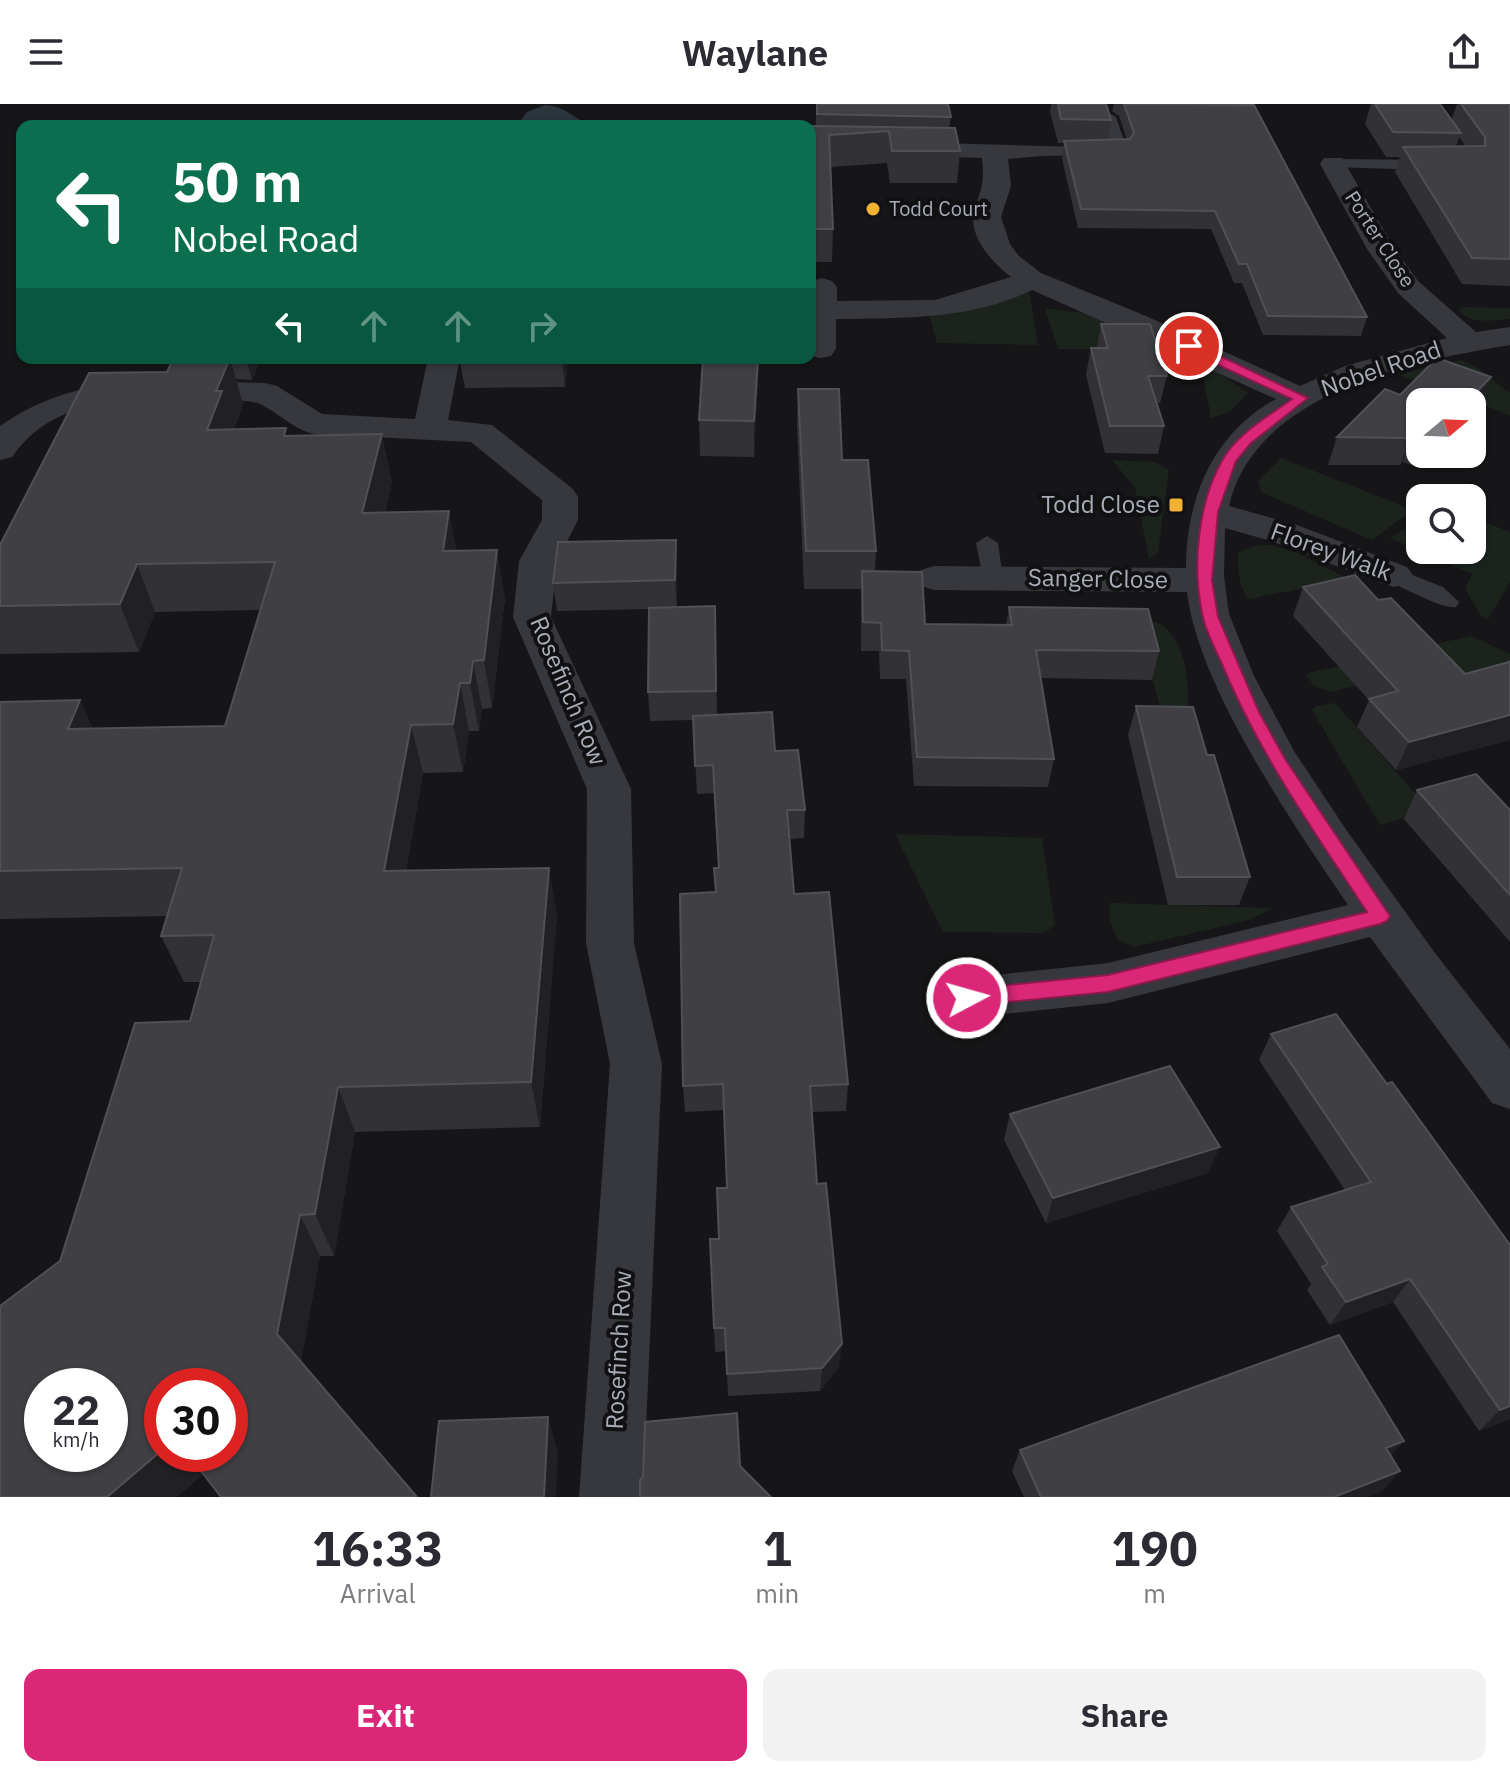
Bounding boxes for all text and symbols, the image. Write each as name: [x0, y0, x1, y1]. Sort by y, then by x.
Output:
text: Waylane: [682, 29, 828, 76]
icon: menu: [24, 30, 68, 74]
icon: share: [1442, 30, 1486, 74]
text: 50 m: [172, 145, 302, 217]
icon: left: [40, 152, 144, 256]
street label: Porter Close: [1339, 185, 1422, 292]
place label: Todd Court: [889, 195, 988, 222]
marker: Todd Court: [864, 200, 882, 218]
text: Nobel Road: [172, 215, 359, 262]
icon: left: [268, 304, 312, 348]
icon: ahead: [352, 304, 396, 348]
icon: ahead: [436, 304, 480, 348]
icon: right: [520, 304, 564, 348]
pin: [1155, 312, 1223, 380]
icon: arrive: [1167, 324, 1211, 368]
street label: Nobel Road: [1316, 333, 1445, 404]
north arrow: [1406, 388, 1486, 468]
map controls: [1406, 388, 1486, 564]
button: search: [1406, 484, 1486, 564]
place label: Todd Close: [1041, 488, 1160, 520]
marker: Todd Close: [1167, 496, 1185, 514]
street label: Florey Walk: [1267, 514, 1396, 588]
street label: Sanger Close: [1028, 561, 1168, 595]
street label: Rosefinch Row: [523, 611, 615, 770]
position arrow: [925, 956, 1009, 1040]
street label: Rosefinch Row: [598, 1270, 638, 1430]
speed limit sign: 30: [144, 1368, 248, 1472]
text: 22: [52, 1384, 100, 1436]
text: km/h: [52, 1426, 100, 1453]
text: 16:33: [312, 1517, 443, 1579]
text: 1: [763, 1517, 792, 1579]
text: 190: [1111, 1517, 1198, 1579]
text: Arrival: [340, 1576, 416, 1610]
text: min: [755, 1576, 799, 1610]
text: m: [1143, 1576, 1166, 1610]
button: Exit: [24, 1669, 747, 1761]
button: Share: [763, 1669, 1486, 1761]

